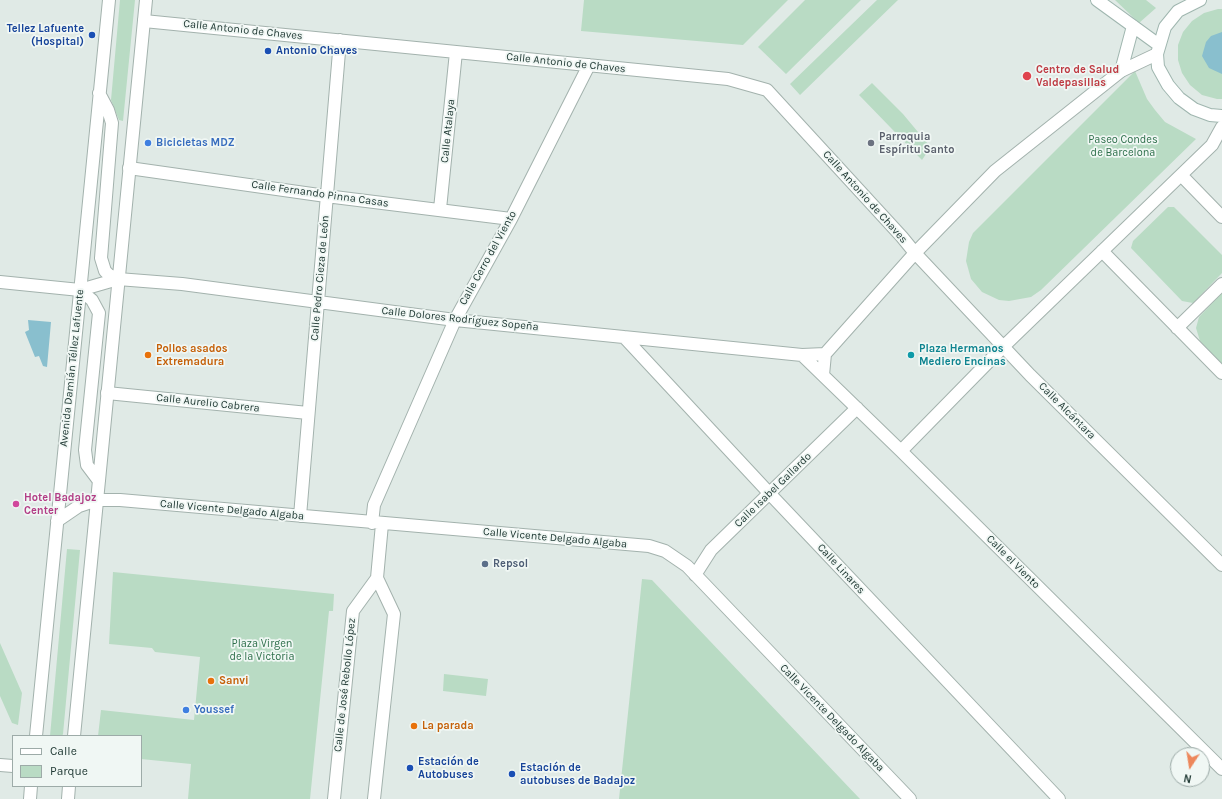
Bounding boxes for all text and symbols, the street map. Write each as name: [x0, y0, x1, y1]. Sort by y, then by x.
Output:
street label: Calle Antonio de Chaves: [183, 17, 303, 43]
place label: Tellez Lafuente (Hospital): [7, 22, 84, 48]
marker: Tellez Lafuente (Hospital): [87, 30, 97, 40]
place label: Antonio Chaves: [276, 44, 357, 58]
marker: Antonio Chaves: [263, 46, 273, 56]
street label: Calle Antonio de Chaves: [506, 50, 626, 76]
place label: Centro de Salud Valdepasillas: [1036, 63, 1119, 89]
marker: Centro de Salud Valdepasillas: [1021, 70, 1033, 82]
street label: Calle Atalaya: [438, 98, 458, 164]
place label: Parroquia Espíritu Santo: [879, 130, 954, 156]
park label: Paseo Condes de Barcelona: [1088, 133, 1158, 159]
place label: Bicicletas MDZ: [156, 136, 235, 150]
marker: Bicicletas MDZ: [143, 138, 153, 148]
marker: Parroquia Espíritu Santo: [866, 138, 876, 148]
street label: Calle Antonio de Chaves: [820, 148, 910, 246]
street label: Calle Fernando Pinna Casas: [251, 178, 389, 210]
street label: Calle Cerro del Viento: [457, 208, 519, 308]
street label: Calle Pedro Cieza de León: [308, 215, 332, 341]
street label: Avenida Damián Téllez Lafuente: [57, 289, 87, 447]
street label: Calle Dolores Rodríguez Sopeña: [381, 304, 539, 334]
place label: Pollos asados Extremadura: [156, 342, 228, 368]
place label: Plaza Hermanos Mediero Encinas: [919, 342, 1006, 368]
marker: Pollos asados Extremadura: [143, 350, 153, 360]
marker: Plaza Hermanos Mediero Encinas: [906, 350, 916, 360]
street label: Calle Alcántara: [1036, 380, 1098, 442]
street label: Calle Aurelio Cabrera: [156, 391, 260, 415]
street label: Calle Isabel Gallardo: [732, 450, 814, 530]
place label: Hotel Badajoz Center: [24, 491, 96, 517]
street label: Calle Vicente Delgado Algaba: [159, 497, 305, 523]
marker: Hotel Badajoz Center: [11, 499, 21, 509]
street label: Calle Vicente Delgado Algaba: [482, 525, 628, 551]
street label: Calle el Viento: [983, 532, 1043, 592]
street label: Calle Linares: [814, 541, 868, 597]
place label: Repsol: [493, 557, 528, 571]
marker: Repsol: [480, 559, 490, 569]
street label: Calle de José Rebollo López: [331, 617, 359, 753]
park label: Plaza Virgen de la Victoria: [229, 637, 295, 663]
street label: Calle Vicente Delgado Algaba: [777, 661, 887, 775]
place label: Sanvi: [219, 674, 249, 688]
marker: Sanvi: [206, 676, 216, 686]
place label: Youssef: [194, 703, 234, 717]
marker: Youssef: [181, 705, 191, 715]
place label: La parada: [422, 719, 474, 733]
marker: La parada: [409, 721, 419, 731]
legend: [12, 735, 142, 787]
text: Calle: [50, 744, 77, 758]
north arrow: [1170, 747, 1210, 787]
place label: Estación de Autobuses: [418, 755, 479, 781]
place label: Estación de autobuses de Badajoz: [520, 761, 635, 787]
marker: Estación de Autobuses: [405, 763, 415, 773]
text: Parque: [50, 764, 88, 778]
marker: Estación de autobuses de Badajoz: [507, 769, 517, 779]
text: N: [1182, 771, 1193, 785]

